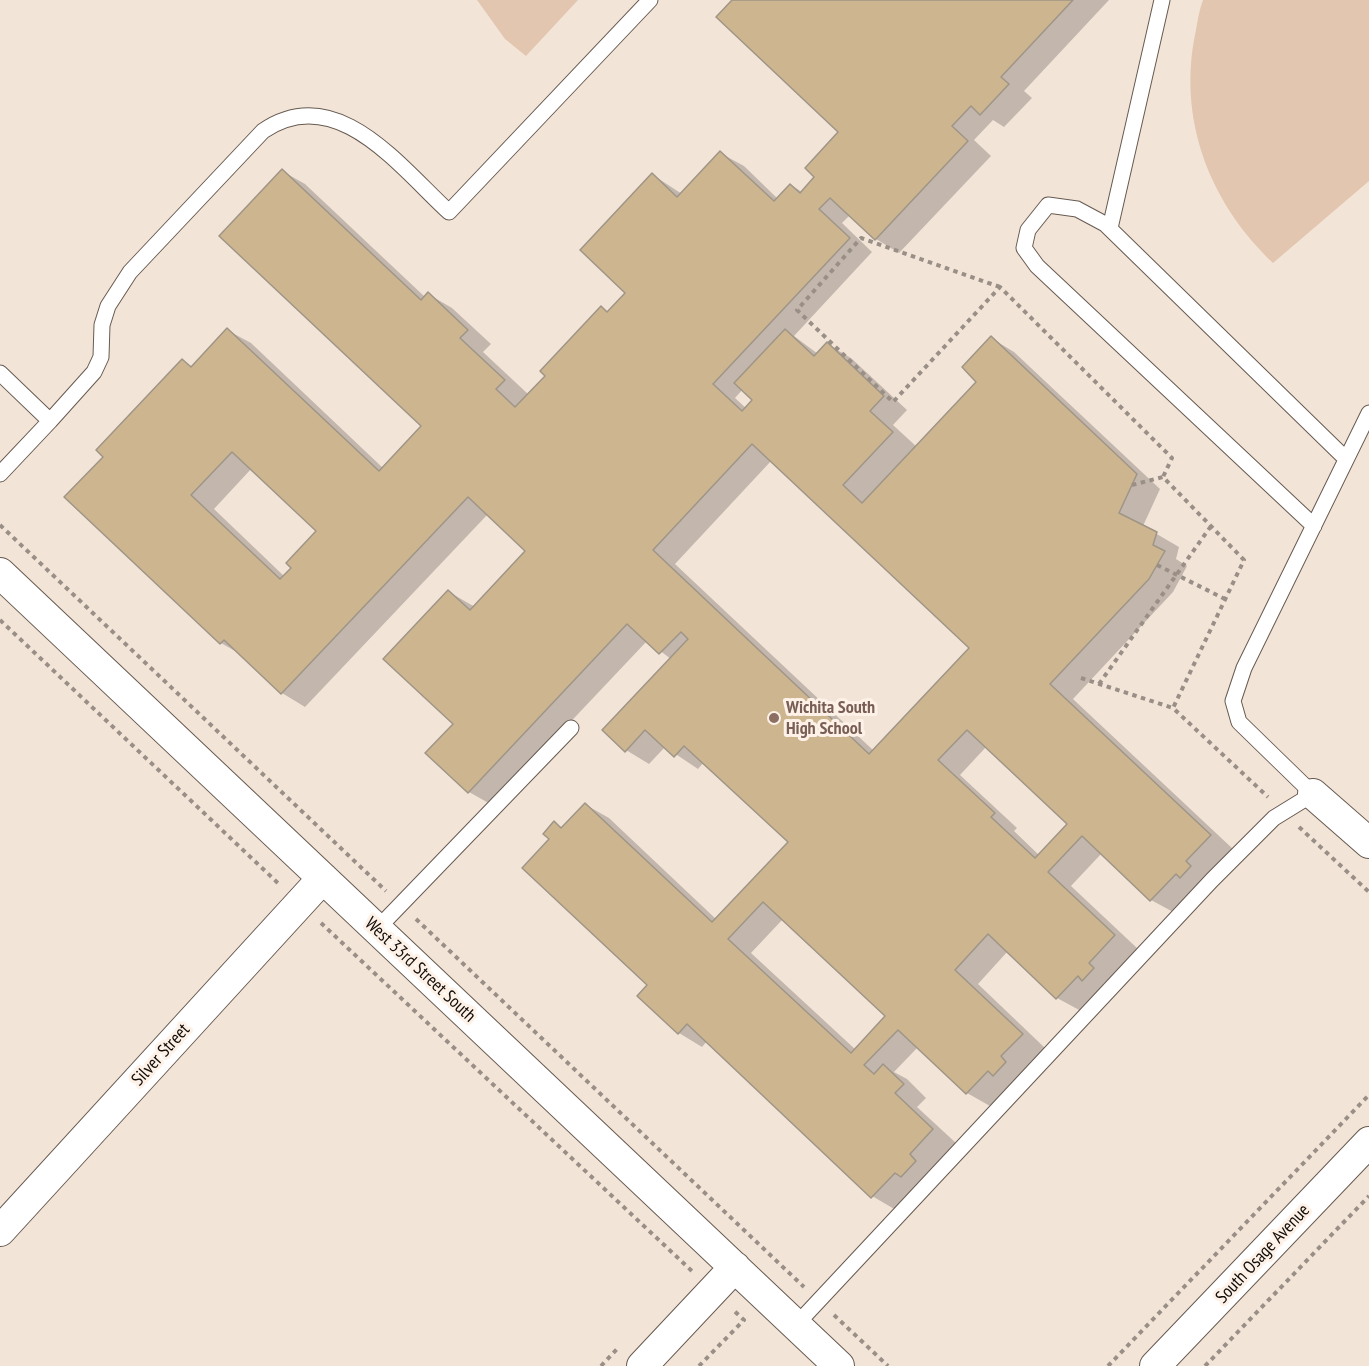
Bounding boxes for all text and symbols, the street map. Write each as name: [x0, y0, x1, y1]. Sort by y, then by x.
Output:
place label: Wichita South High School: [786, 697, 875, 740]
marker: Wichita South High School: [767, 711, 781, 725]
street label: West 33rd Street South: [360, 913, 480, 1027]
street label: Silver Street: [127, 1019, 195, 1091]
street label: South Osage Avenue: [1212, 1200, 1314, 1308]

